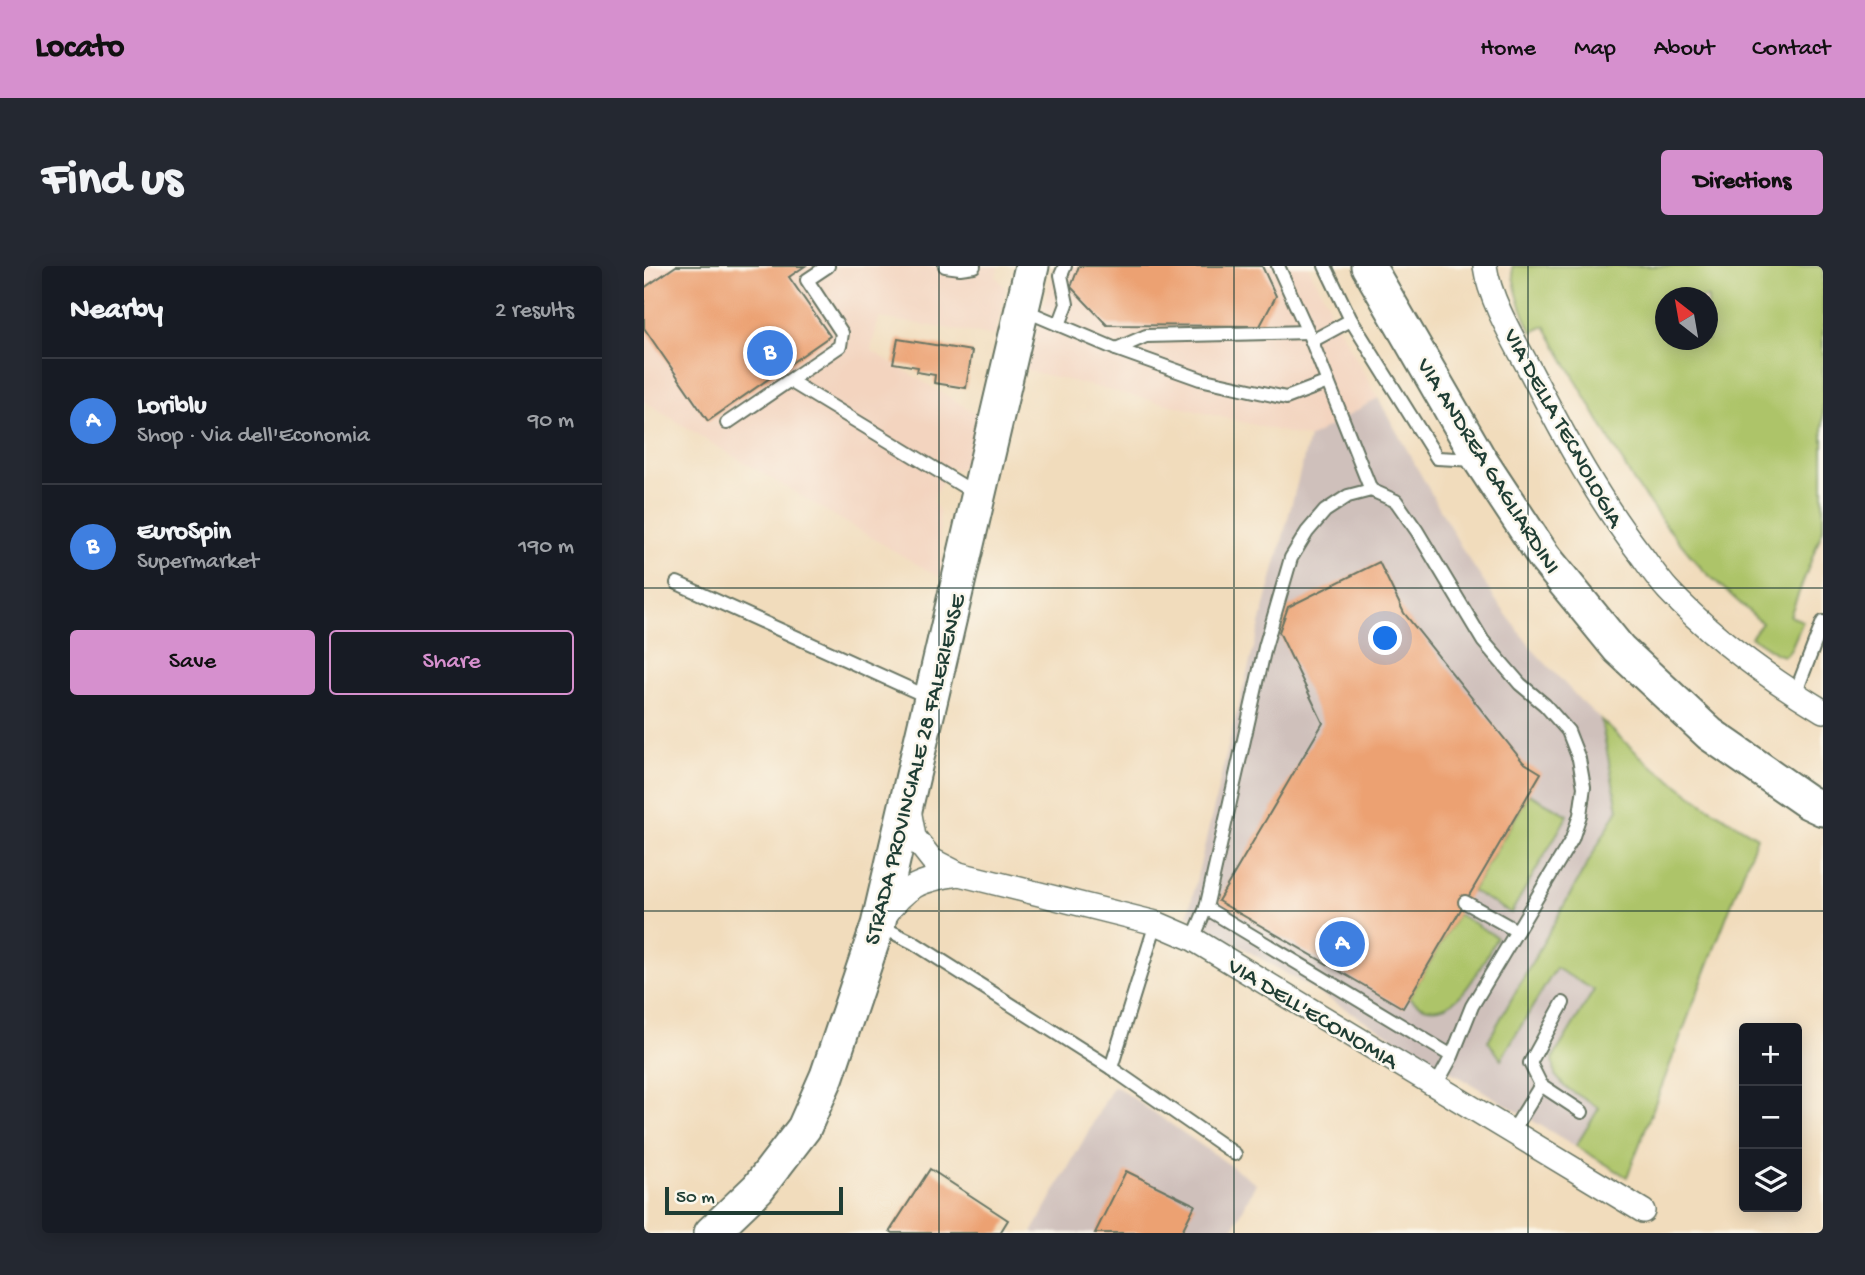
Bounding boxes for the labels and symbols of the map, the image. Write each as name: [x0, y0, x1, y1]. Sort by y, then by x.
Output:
north arrow: [1655, 287, 1718, 350]
street label: VIA DELLA TECNOLOGIA: [1496, 324, 1628, 534]
pin: B: [747, 327, 793, 379]
street label: VIA ANDREA GAGLIARDINI: [1409, 353, 1565, 580]
street label: STRADA PROVINCIALE 28 FALERIENSE: [860, 590, 973, 948]
your location: [1368, 621, 1402, 655]
pin: A: [1319, 918, 1365, 970]
street label: VIA DELL'ECONOMIA: [1221, 953, 1403, 1077]
scale bar: [665, 1184, 844, 1216]

